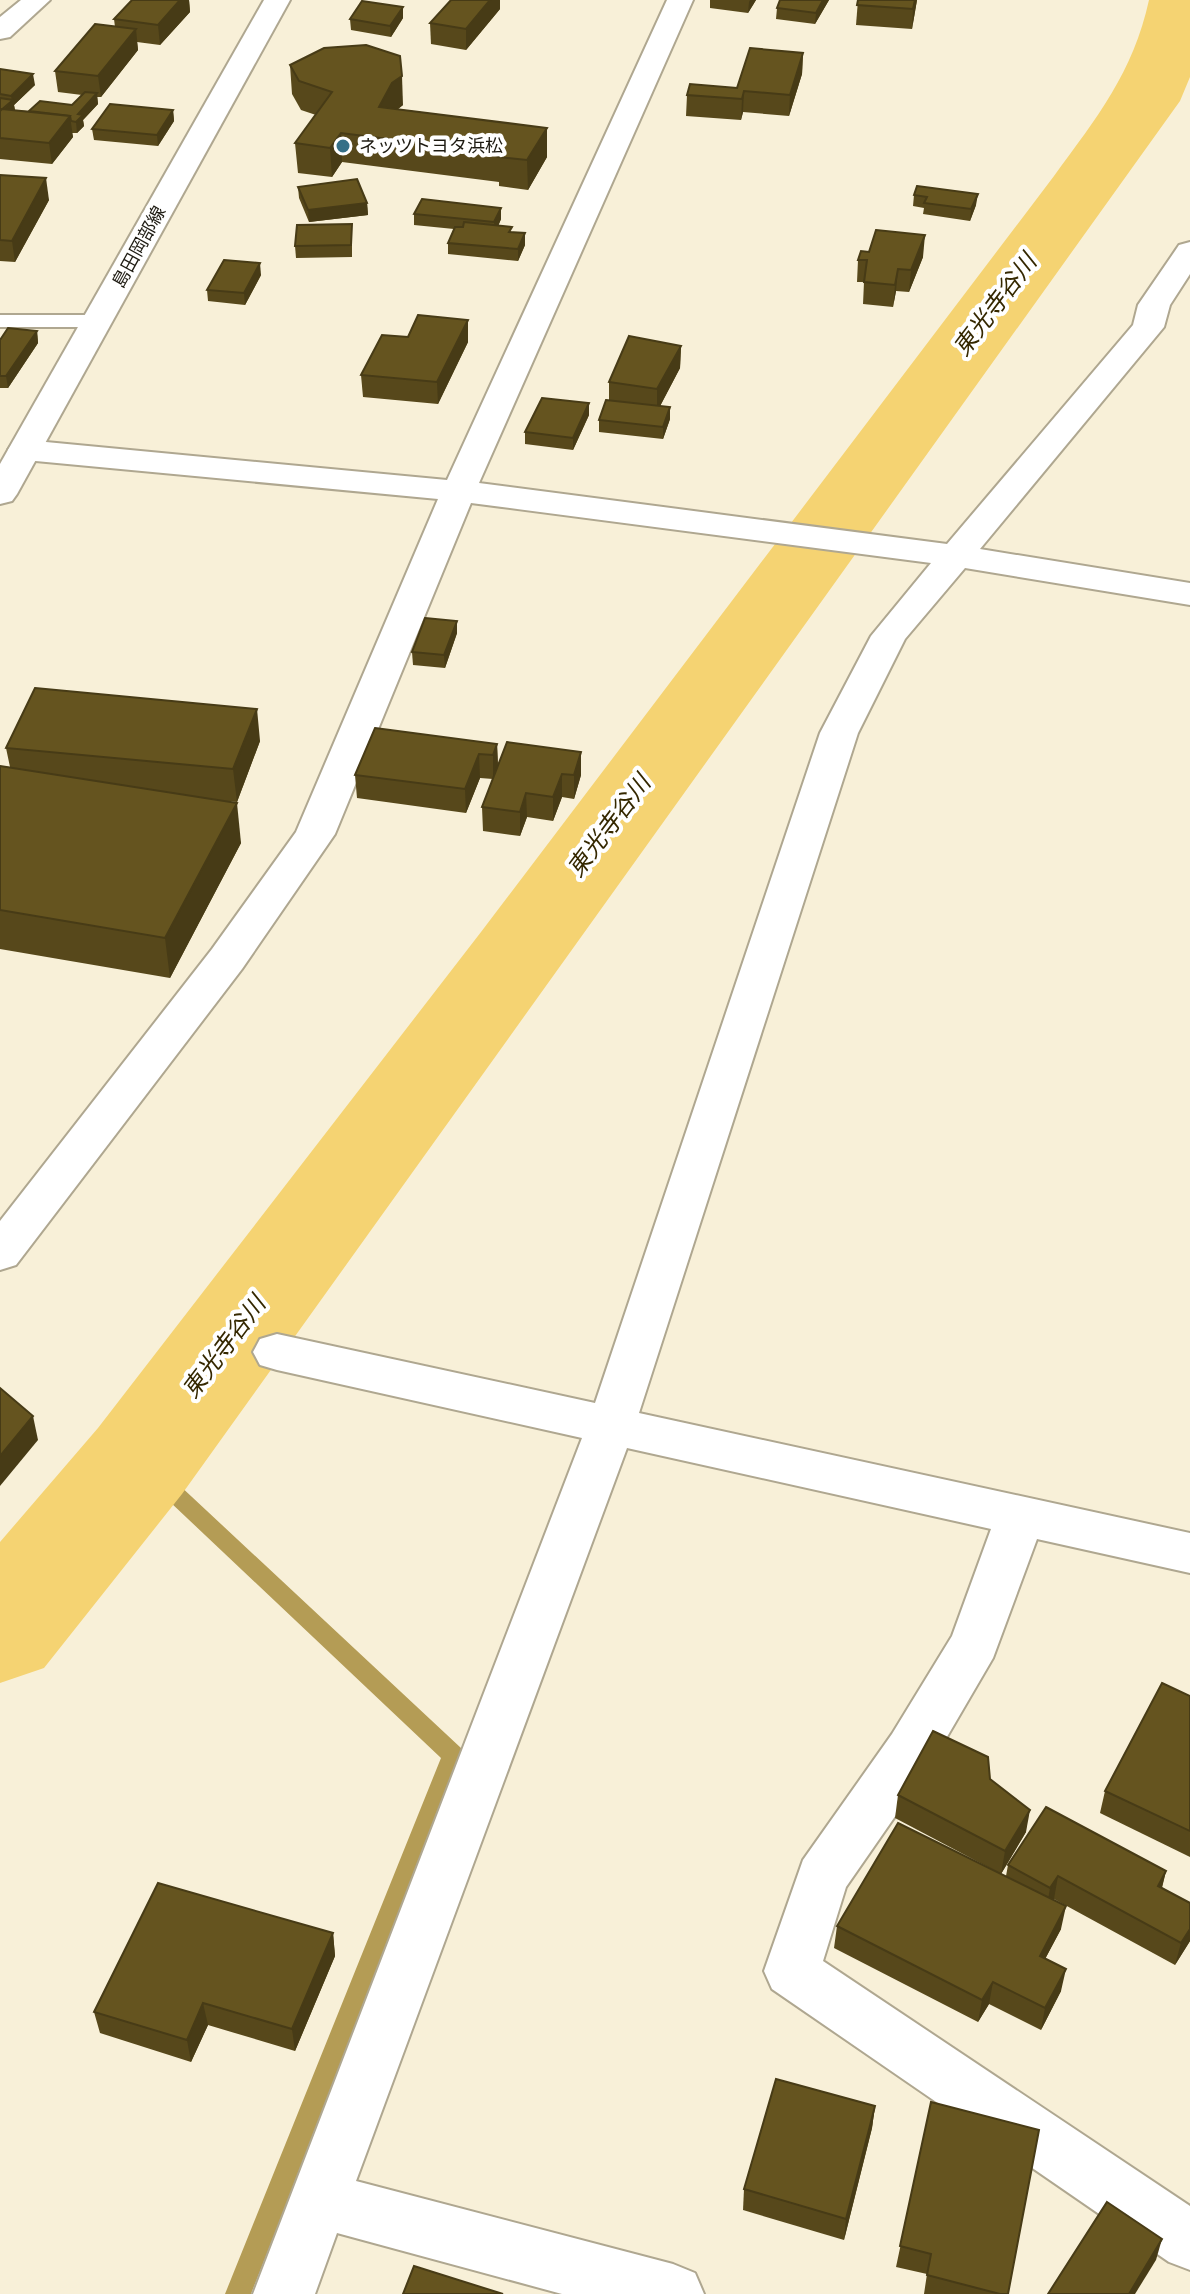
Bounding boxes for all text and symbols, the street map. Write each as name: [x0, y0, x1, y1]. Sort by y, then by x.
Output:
place label: ネッツトヨタ浜松: [359, 135, 503, 156]
marker: ネッツトヨタ浜松: [334, 137, 352, 155]
street label: 島田岡部線: [108, 202, 170, 291]
water label: 東光寺谷川: [947, 246, 1043, 361]
water label: 東光寺谷川: [561, 767, 657, 882]
water label: 東光寺谷川: [176, 1288, 272, 1403]

